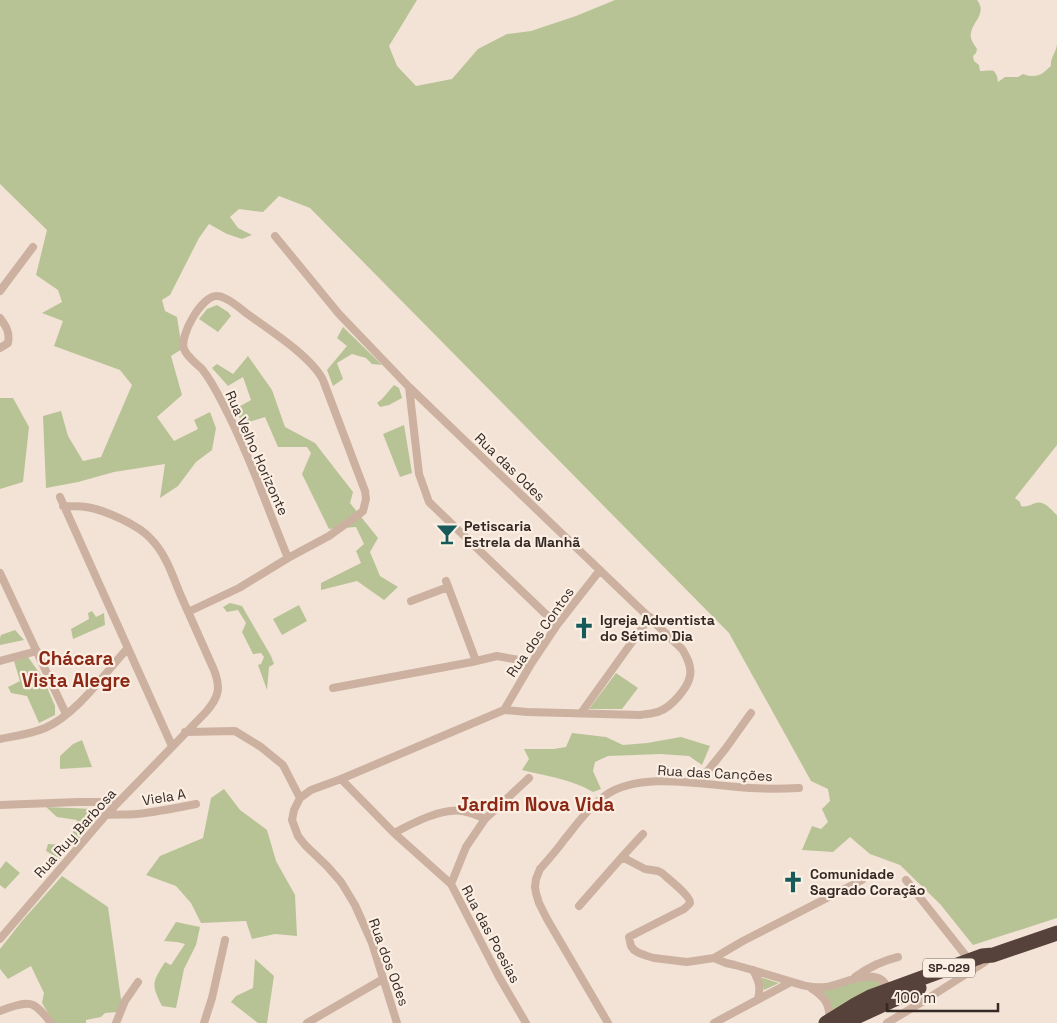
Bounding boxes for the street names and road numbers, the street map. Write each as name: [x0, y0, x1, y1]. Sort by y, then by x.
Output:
street label: Rua Velho Horizonte: [221, 388, 293, 518]
street label: Rua das Odes: [471, 429, 549, 505]
street label: Rua dos Contos: [502, 583, 578, 681]
street label: Rua das Canções: [657, 761, 773, 785]
street label: Rua Ruy Barbosa: [30, 785, 120, 881]
street label: Viela A: [141, 785, 187, 809]
street label: Rua das Poesias: [458, 882, 524, 986]
street label: Rua dos Odes: [365, 916, 413, 1008]
road number: SP-029: [923, 958, 975, 978]

